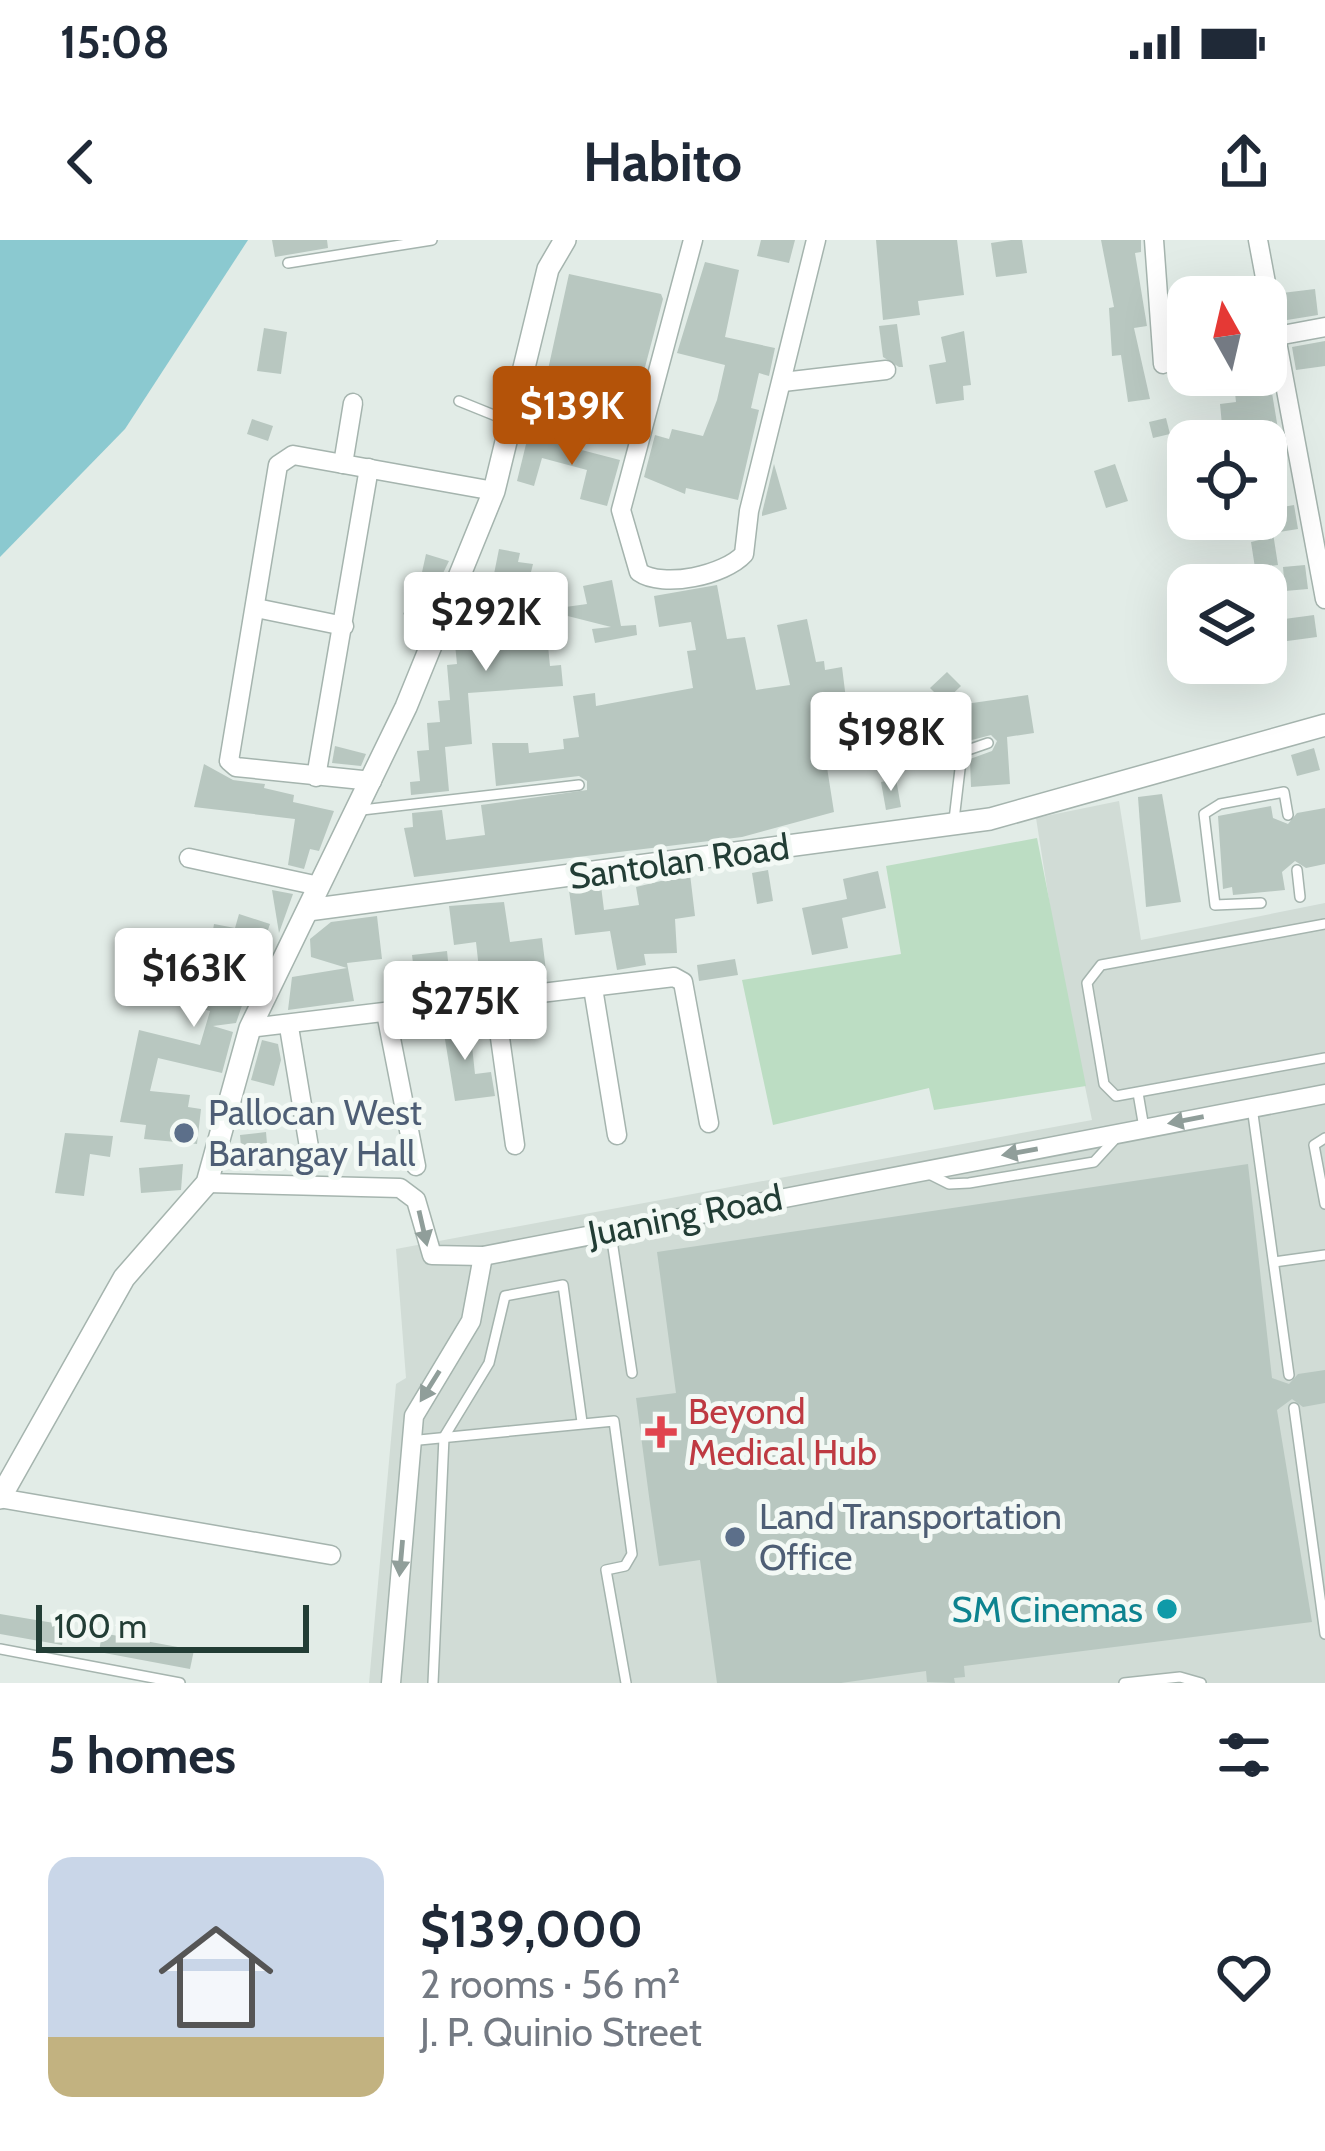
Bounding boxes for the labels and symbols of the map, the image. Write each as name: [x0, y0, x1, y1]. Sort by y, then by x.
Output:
north arrow: [1167, 276, 1287, 396]
pin: $139K: [488, 366, 656, 468]
pin: $292K: [402, 572, 570, 674]
pin: $198K: [807, 692, 975, 794]
street label: Santolan Road: [566, 824, 792, 898]
pin: $163K: [110, 928, 278, 1030]
pin: $275K: [381, 961, 549, 1063]
place label: Pallocan West Barangay Hall: [208, 1090, 422, 1175]
one-way arrow: [1166, 1111, 1204, 1130]
marker: Pallocan West Barangay Hall: [171, 1120, 197, 1146]
one-way arrow: [1001, 1142, 1038, 1161]
street label: Juaning Road: [583, 1175, 786, 1256]
one-way arrow: [414, 1209, 433, 1247]
one-way arrow: [420, 1370, 442, 1403]
place label: Beyond Medical Hub: [688, 1389, 877, 1474]
marker: Beyond Medical Hub: [645, 1416, 677, 1448]
place label: Land Transportation Office: [759, 1494, 1062, 1579]
marker: Land Transportation Office: [722, 1524, 748, 1550]
one-way arrow: [391, 1540, 410, 1577]
place label: SM Cinemas: [951, 1587, 1143, 1631]
marker: SM Cinemas: [1154, 1596, 1180, 1622]
scale bar: [36, 1599, 309, 1652]

